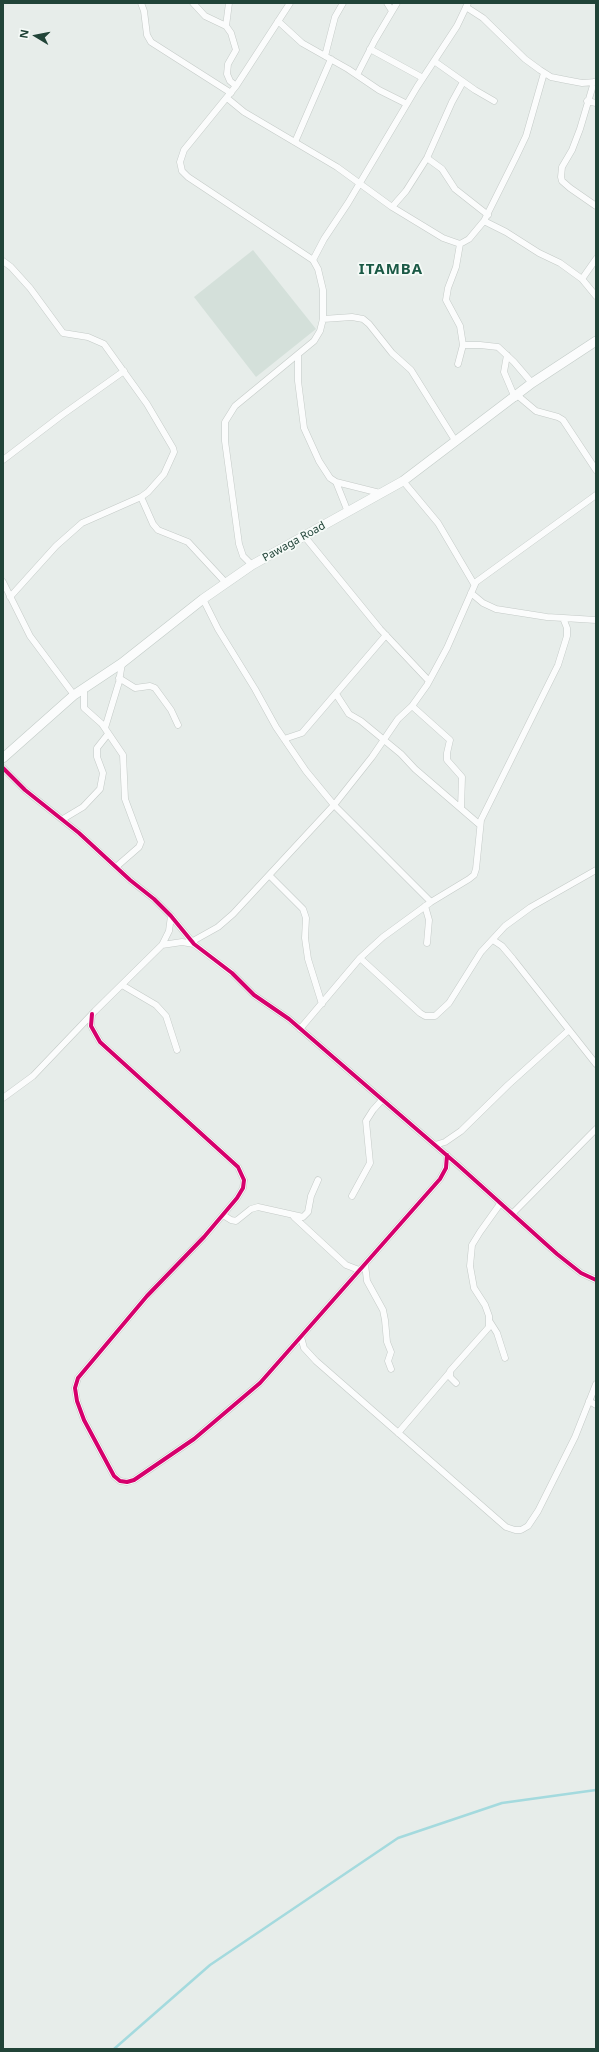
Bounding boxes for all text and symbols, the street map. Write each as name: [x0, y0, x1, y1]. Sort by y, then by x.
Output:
north arrow: [16, 16, 56, 56]
text: N: [16, 28, 32, 40]
district label: ITAMBA: [359, 261, 423, 279]
street label: Pawaga Road: [260, 519, 328, 565]

